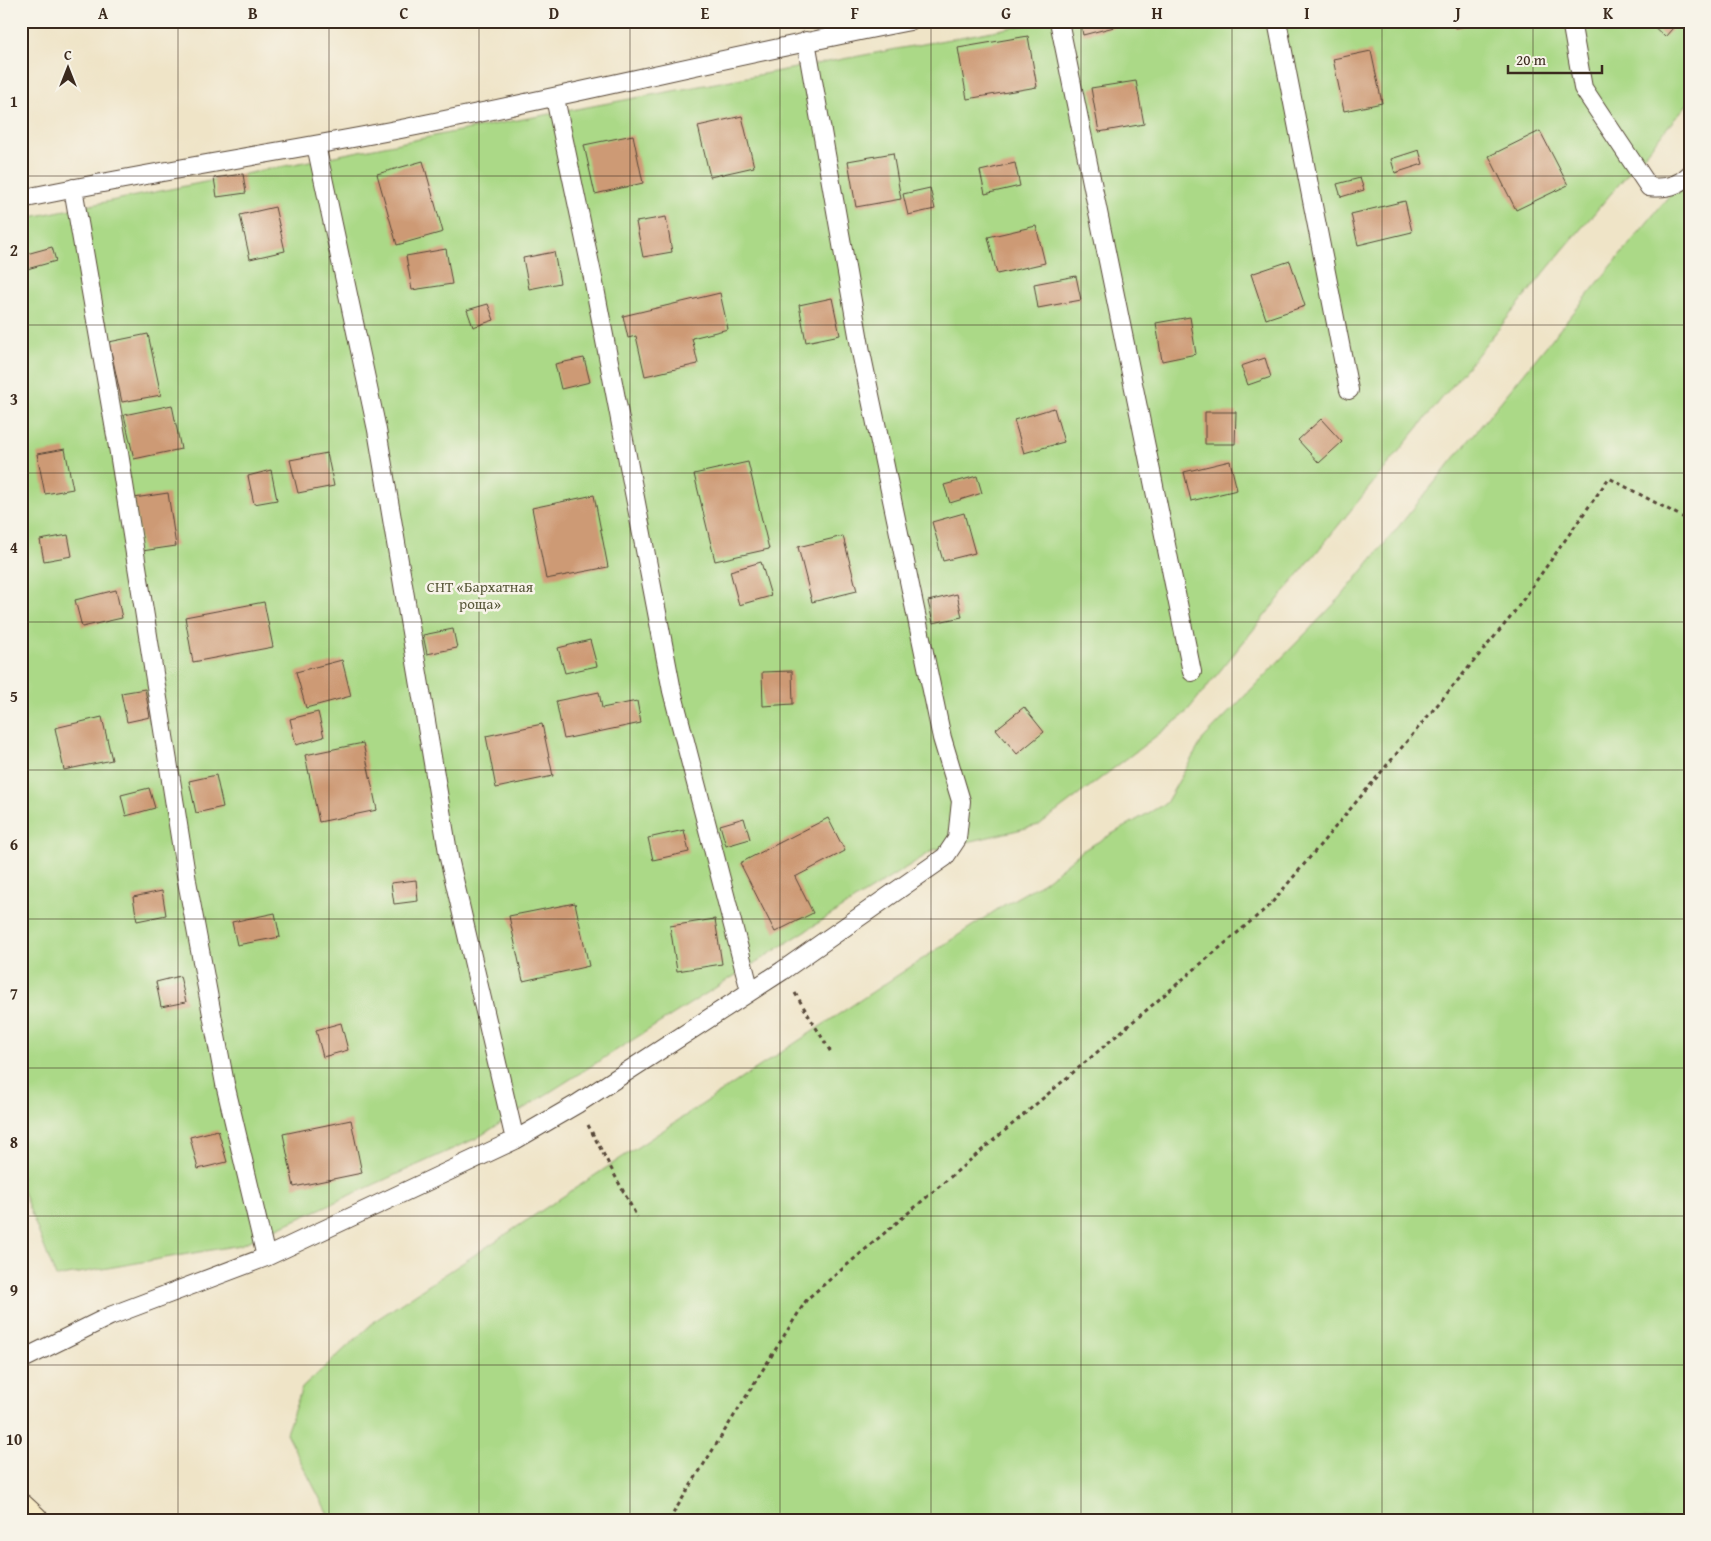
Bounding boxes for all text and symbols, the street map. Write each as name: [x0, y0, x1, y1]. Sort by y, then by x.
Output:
text: A: [98, 1, 109, 25]
text: B: [248, 1, 258, 25]
text: C: [399, 1, 409, 25]
text: D: [549, 1, 559, 25]
text: E: [701, 1, 710, 25]
text: F: [851, 1, 859, 25]
text: G: [1001, 1, 1011, 25]
text: H: [1151, 1, 1163, 25]
text: I: [1304, 1, 1310, 25]
text: J: [1452, 1, 1461, 25]
text: K: [1603, 1, 1614, 25]
north arrow: [42, 42, 92, 92]
scale bar: [1508, 42, 1602, 74]
text: С: [64, 45, 72, 65]
text: 20 m: [1516, 49, 1547, 70]
text: 1: [10, 89, 18, 113]
text: 2: [10, 238, 18, 262]
text: 3: [10, 387, 18, 411]
text: 4: [10, 535, 18, 559]
park label: СНТ «Бархатная роща»: [427, 576, 534, 614]
text: 5: [10, 684, 18, 708]
text: 6: [10, 832, 18, 856]
text: 7: [10, 981, 18, 1005]
text: 8: [10, 1130, 18, 1154]
text: 9: [10, 1278, 18, 1302]
text: 10: [6, 1427, 22, 1451]

